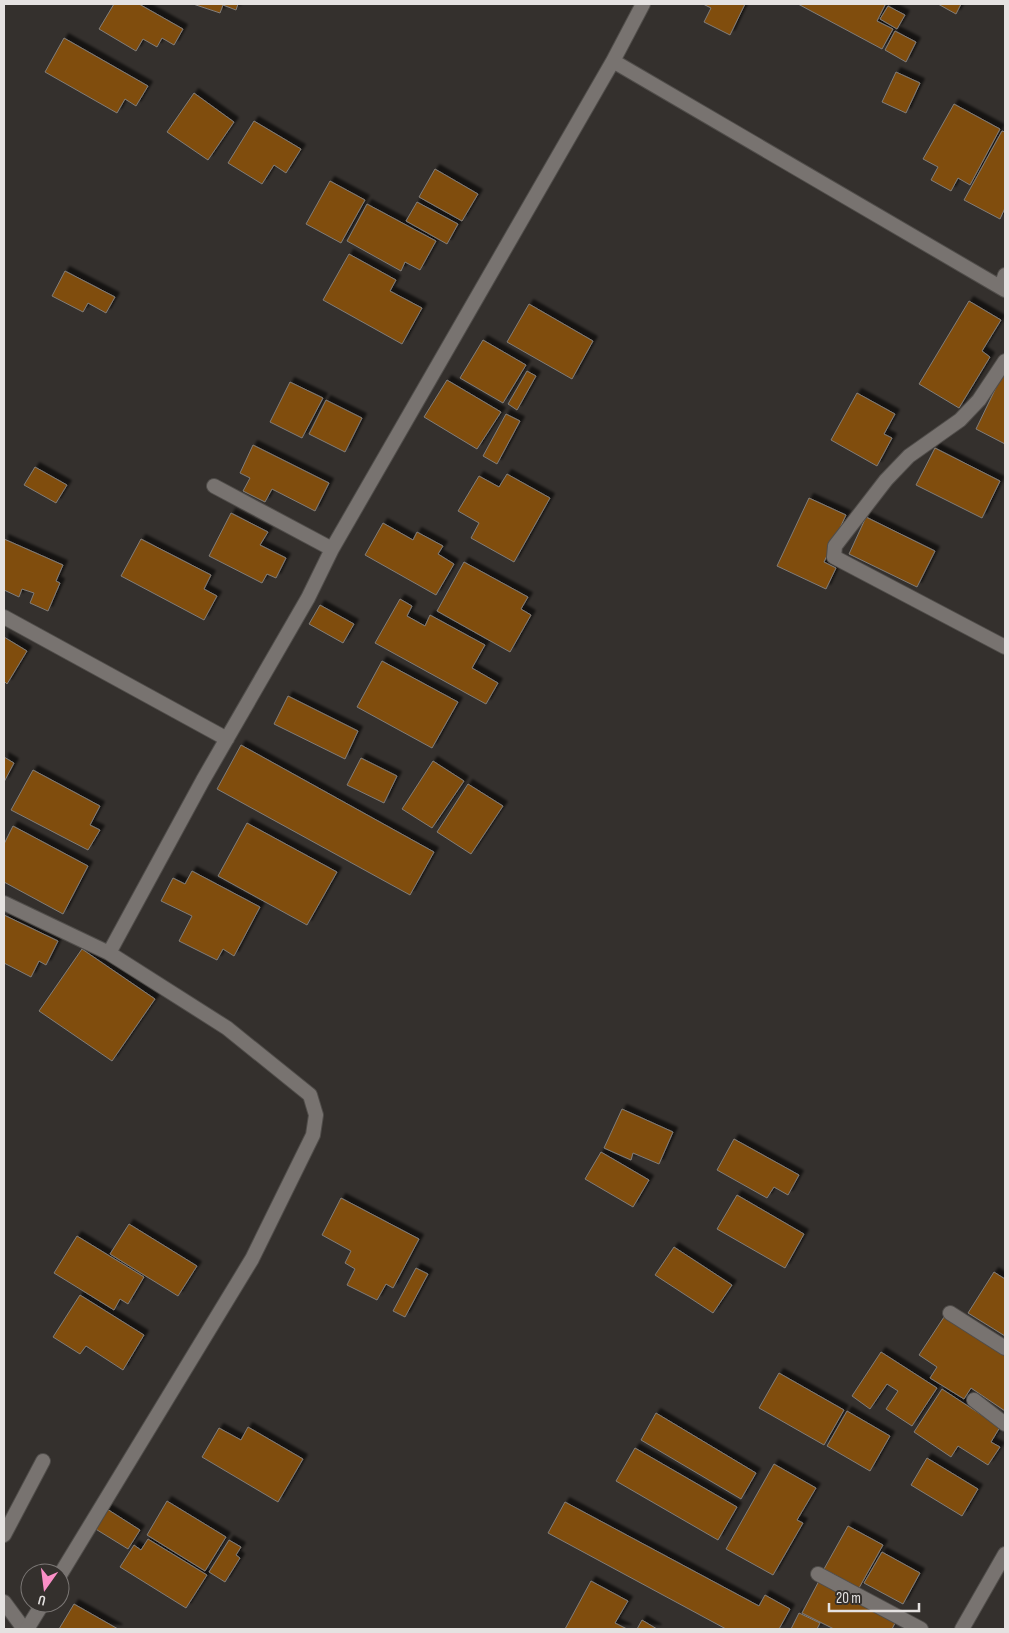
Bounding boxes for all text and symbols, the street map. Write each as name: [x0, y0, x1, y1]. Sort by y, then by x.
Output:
north arrow: [20, 1563, 70, 1613]
scale bar: [829, 1580, 919, 1612]
text: 20 m: [836, 1589, 861, 1608]
text: U: [36, 1591, 48, 1609]

